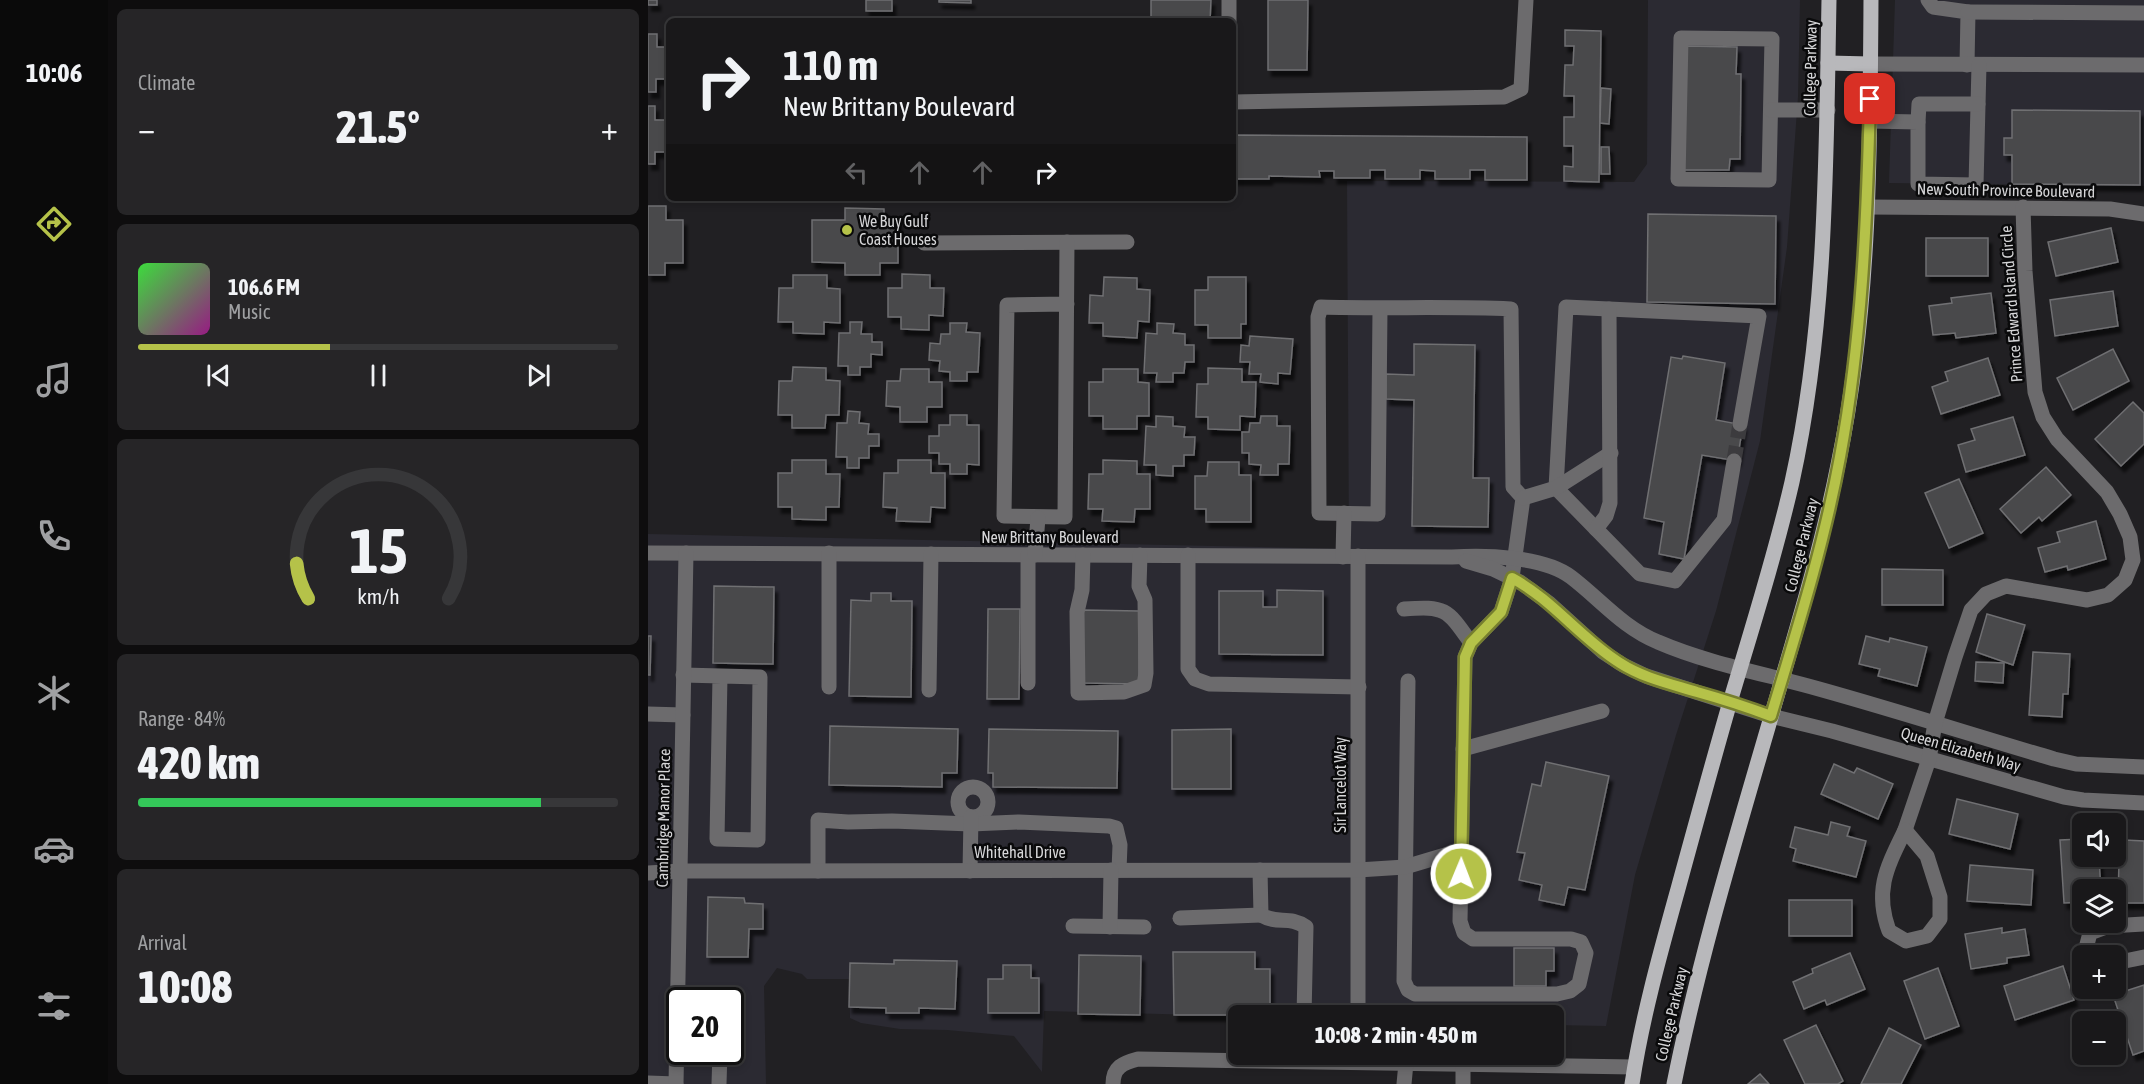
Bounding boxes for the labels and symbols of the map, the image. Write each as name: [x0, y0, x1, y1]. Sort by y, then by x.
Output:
street label: College Parkway: [1800, 19, 1821, 116]
pin: [1844, 73, 1895, 124]
street label: New South Province Boulevard: [1917, 179, 2095, 201]
place label: We Buy Gulf Coast Houses: [859, 212, 937, 248]
marker: We Buy Gulf Coast Houses: [840, 223, 854, 237]
street label: Prince Edward Island Circle: [1997, 225, 2025, 383]
street label: College Parkway: [1781, 496, 1822, 594]
street label: New Brittany Boulevard: [981, 528, 1119, 547]
street label: Queen Elizabeth Way: [1899, 723, 2023, 776]
street label: Sir Lancelot Way: [1331, 737, 1350, 833]
street label: Cambridge Manor Place: [653, 748, 674, 888]
position arrow: [1429, 842, 1493, 906]
street label: Whitehall Drive: [974, 843, 1066, 861]
street label: College Parkway: [1651, 965, 1692, 1063]
speed limit sign: 20: [666, 987, 744, 1065]

